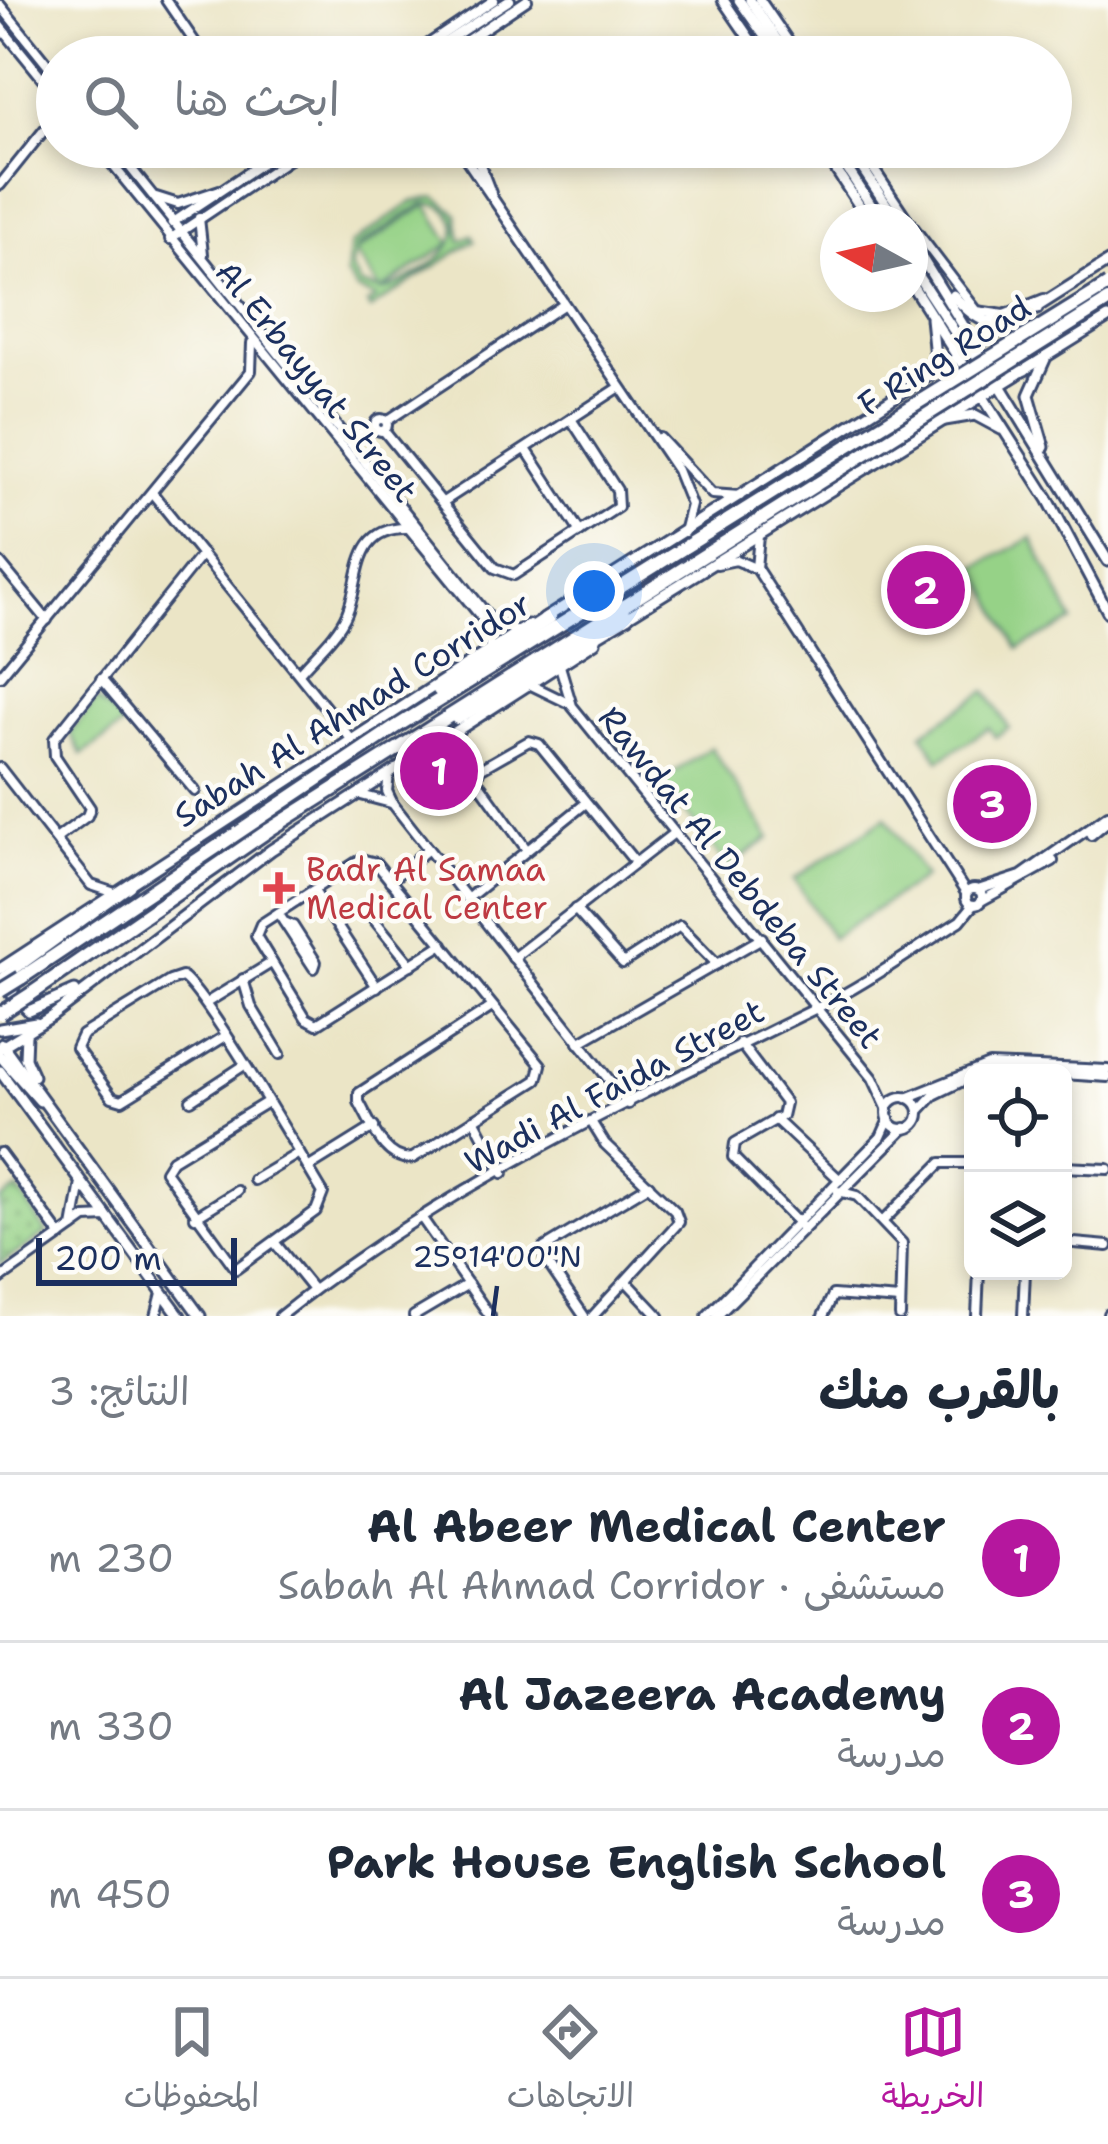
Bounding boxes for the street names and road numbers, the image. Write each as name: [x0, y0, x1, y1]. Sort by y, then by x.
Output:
street label: Al Erbayyat Street: [205, 251, 428, 512]
street label: F Ring Road: [849, 284, 1039, 426]
street label: Sabah Al Ahmad Corridor: [165, 581, 539, 838]
street label: Rawdat Al Debdeba Street: [588, 697, 893, 1058]
street label: Wadi Al Faida Street: [457, 988, 772, 1184]

